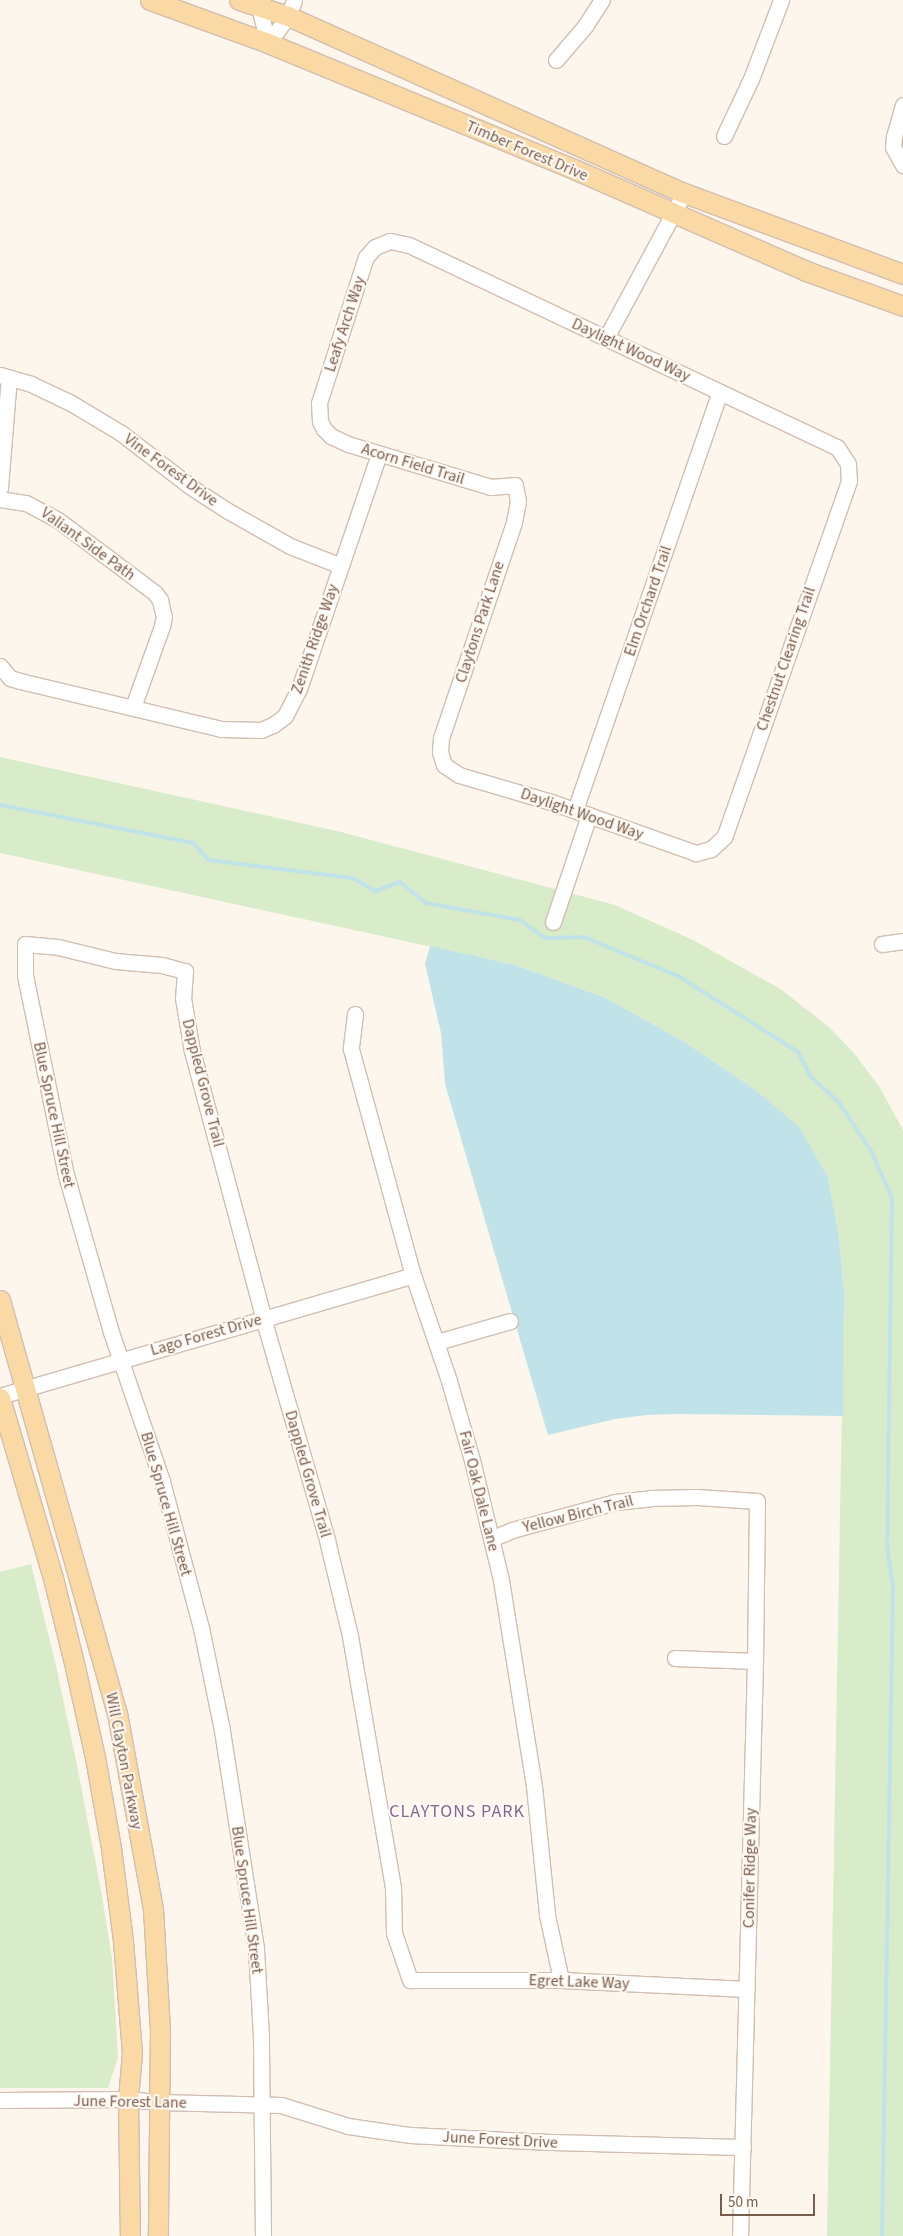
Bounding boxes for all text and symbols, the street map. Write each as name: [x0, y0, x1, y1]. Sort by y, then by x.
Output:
street label: Timber Forest Drive: [463, 117, 591, 185]
street label: Leafy Arch Way: [320, 274, 370, 374]
street label: Daylight Wood Way: [569, 314, 693, 386]
street label: Vine Forest Drive: [120, 429, 222, 511]
street label: Acorn Field Trail: [359, 439, 467, 489]
street label: Valiant Side Path: [37, 503, 139, 585]
street label: Elm Orchard Trail: [620, 543, 676, 659]
street label: Claytons Park Lane: [451, 559, 509, 685]
street label: Zenith Ridge Way: [287, 582, 343, 696]
street label: Chestnut Clearing Trail: [752, 584, 820, 734]
street label: Daylight Wood Way: [518, 784, 646, 844]
street label: Dappled Grove Trail: [178, 1017, 228, 1149]
street label: Blue Spruce Hill Street: [29, 1040, 79, 1190]
street label: Lago Forest Drive: [148, 1310, 264, 1360]
street label: Dappled Grove Trail: [281, 1408, 335, 1540]
street label: Fair Oak Dale Lane: [455, 1429, 503, 1553]
street label: Blue Spruce Hill Street: [136, 1430, 196, 1578]
street label: Yellow Birch Trail: [521, 1491, 635, 1537]
street label: Will Clayton Parkway: [101, 1691, 147, 1831]
district label: CLAYTONS PARK: [388, 1801, 526, 1823]
street label: Conifer Ridge Way: [739, 1808, 761, 1928]
street label: Blue Spruce Hill Street: [227, 1825, 267, 1975]
street label: Egret Lake Way: [528, 1971, 630, 1993]
street label: June Forest Lane: [73, 2091, 187, 2113]
street label: June Forest Drive: [442, 2127, 558, 2153]
scale bar: [723, 2184, 818, 2216]
text: 50 m: [728, 2192, 758, 2213]

